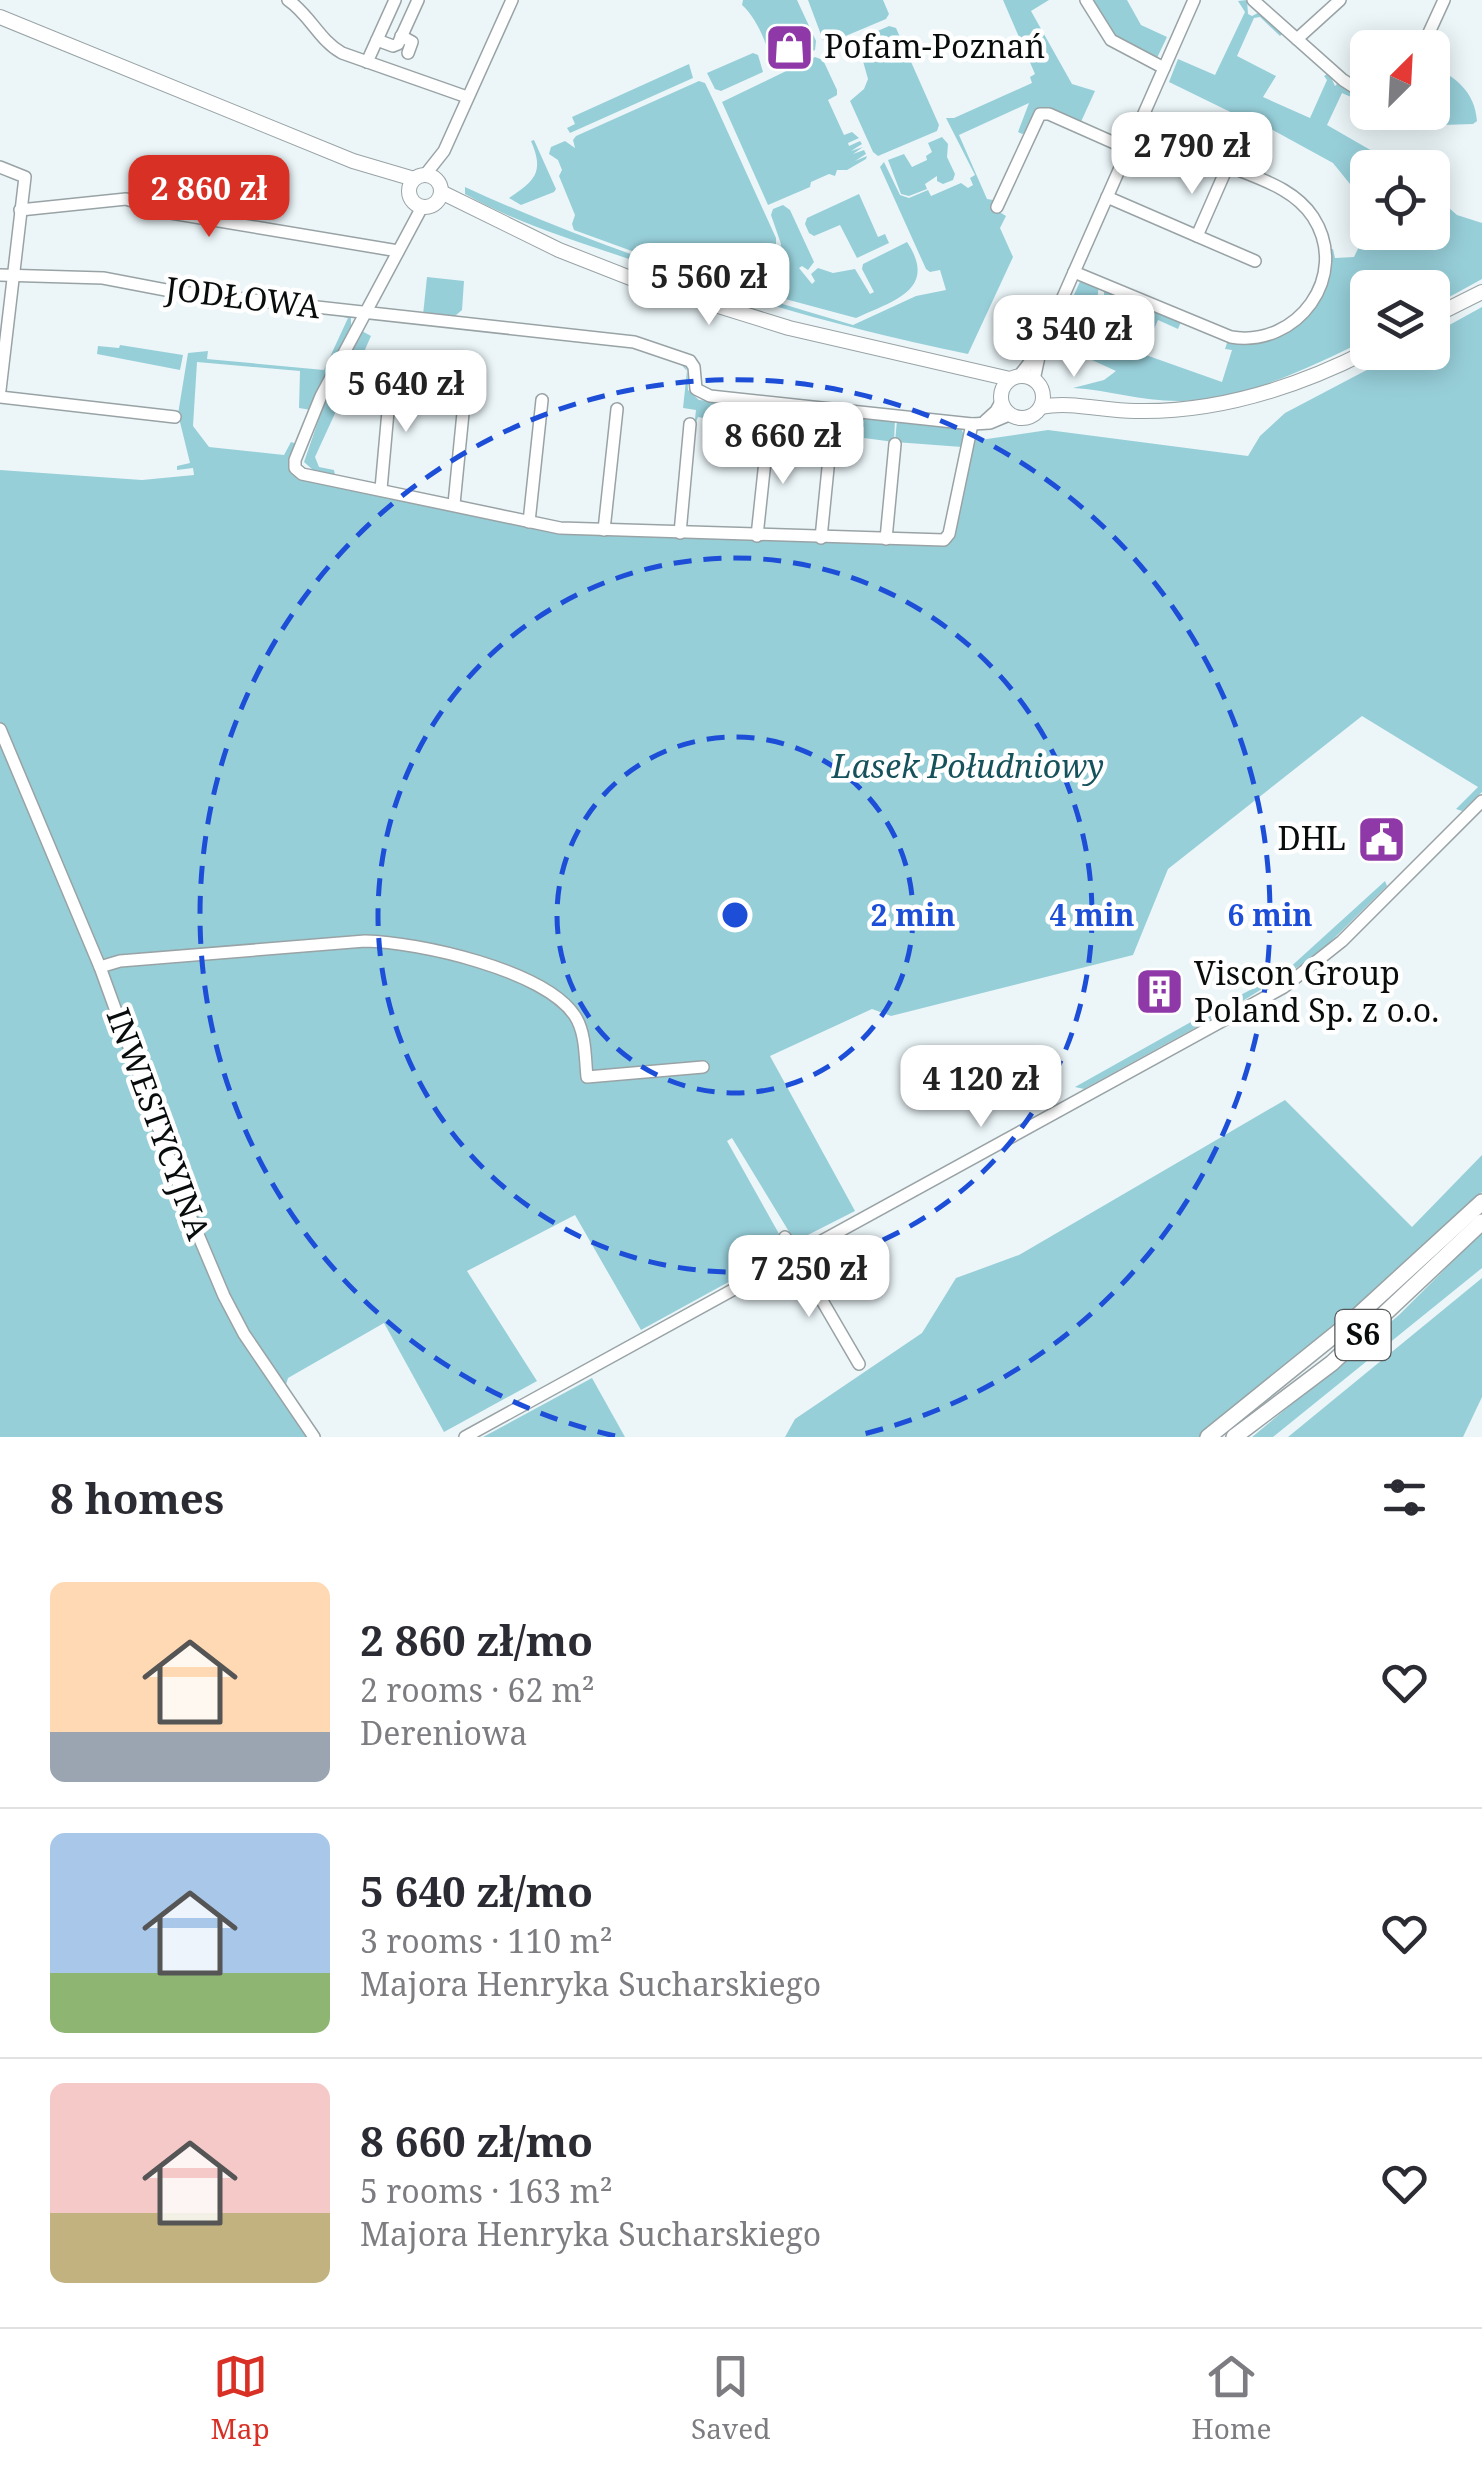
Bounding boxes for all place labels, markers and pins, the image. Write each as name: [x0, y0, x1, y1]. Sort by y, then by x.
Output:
shop icon: Pofam-Poznań: [763, 21, 815, 73]
place label: Pofam-Poznań: [824, 24, 1045, 67]
pin: 2 790 zł: [1089, 112, 1295, 197]
pin: 2 860 zł: [106, 155, 312, 240]
pin: 5 560 zł: [606, 243, 812, 328]
pin: 3 540 zł: [971, 295, 1177, 380]
pin: 5 640 zł: [303, 350, 509, 435]
pin: 8 660 zł: [680, 402, 886, 487]
public building icon: DHL: [1355, 813, 1407, 865]
place label: DHL: [1277, 816, 1346, 859]
centre of rings: [717, 897, 753, 933]
place label: Viscon Group Poland Sp. z o.o.: [1194, 951, 1439, 1031]
building icon: Viscon Group Poland Sp. z o.o.: [1133, 966, 1185, 1018]
pin: 4 120 zł: [878, 1045, 1084, 1130]
pin: 7 250 zł: [706, 1235, 912, 1320]

